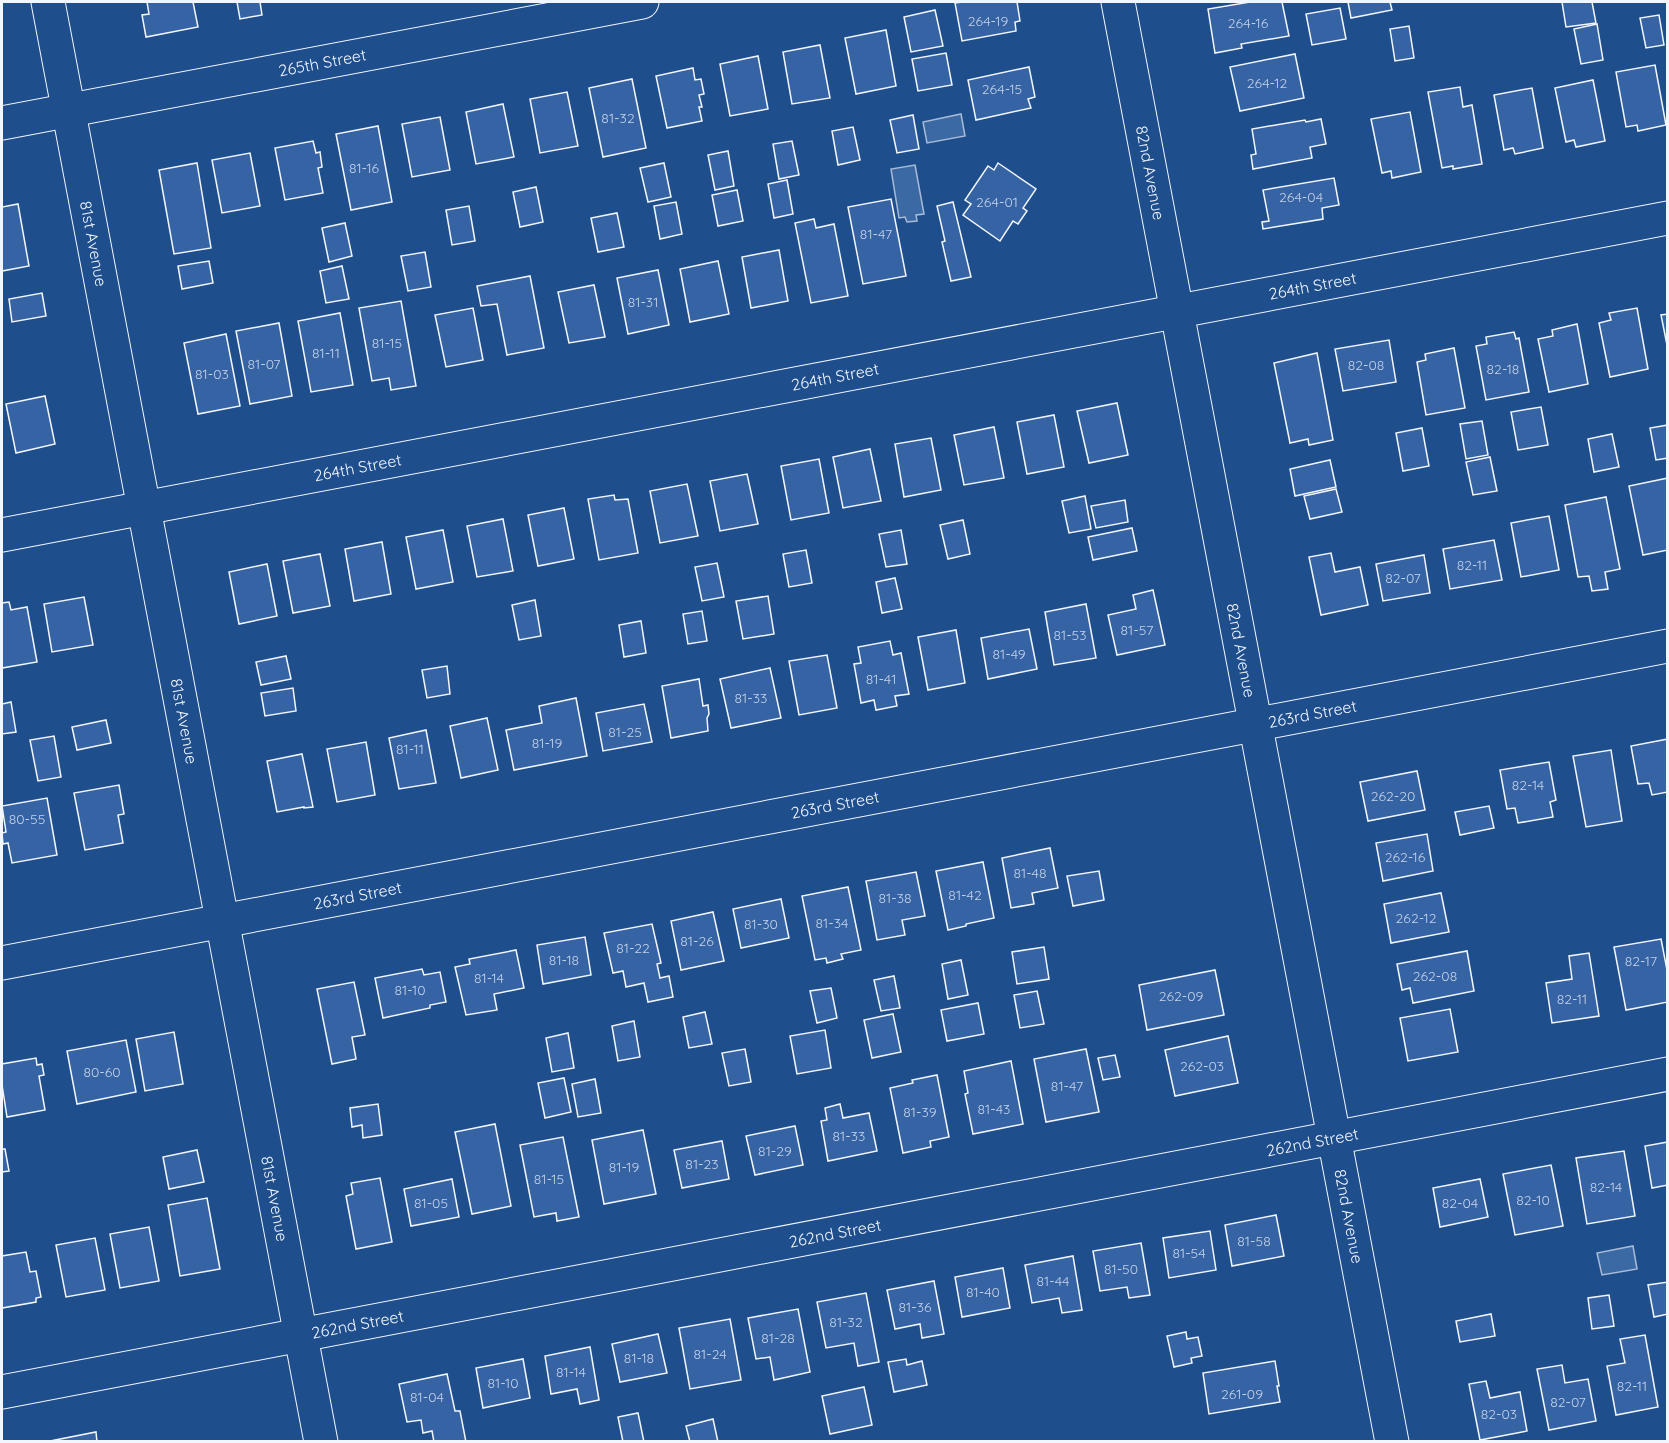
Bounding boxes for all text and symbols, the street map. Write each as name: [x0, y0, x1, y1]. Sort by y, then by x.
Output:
house number: 264-19: [968, 12, 1009, 30]
house number: 264-16: [1228, 14, 1269, 32]
street label: 265th Street: [277, 44, 368, 81]
house number: 264-12: [1247, 74, 1288, 92]
house number: 264-15: [982, 80, 1022, 98]
house number: 81-32: [601, 109, 635, 127]
street label: 82nd Avenue: [1132, 124, 1169, 222]
house number: 81-16: [349, 159, 380, 177]
house number: 264-04: [1279, 188, 1323, 206]
house number: 264-01: [976, 193, 1018, 211]
street label: 81st Avenue: [76, 199, 112, 288]
house number: 81-47: [860, 225, 892, 243]
street label: 264th Street: [1267, 268, 1358, 304]
house number: 81-31: [628, 293, 658, 311]
house number: 81-15: [372, 334, 402, 352]
house number: 81-11: [312, 344, 340, 362]
house number: 81-07: [248, 355, 280, 373]
house number: 82-08: [1348, 356, 1384, 374]
street label: 264th Street: [790, 358, 881, 395]
house number: 82-18: [1487, 360, 1519, 378]
house number: 81-03: [195, 365, 229, 383]
street label: 264th Street: [312, 449, 403, 485]
house number: 82-11: [1457, 556, 1487, 574]
house number: 82-07: [1385, 569, 1421, 587]
street label: 82nd Avenue: [1223, 602, 1260, 699]
house number: 81-57: [1120, 621, 1154, 639]
house number: 81-53: [1053, 626, 1087, 644]
house number: 81-49: [992, 645, 1026, 663]
house number: 81-41: [866, 670, 896, 688]
street label: 81st Avenue: [166, 677, 202, 766]
house number: 81-33: [735, 689, 767, 707]
street label: 263rd Street: [1267, 695, 1358, 732]
house number: 81-25: [608, 723, 642, 741]
house number: 81-19: [532, 734, 562, 752]
house number: 81-11: [396, 740, 424, 758]
house number: 82-14: [1512, 776, 1544, 794]
street label: 263rd Street: [789, 786, 881, 823]
house number: 262-20: [1371, 787, 1415, 805]
house number: 80-55: [9, 810, 45, 828]
house number: 262-16: [1385, 848, 1426, 866]
house number: 81-48: [1013, 864, 1047, 882]
street label: 263rd Street: [312, 877, 403, 914]
house number: 81-42: [948, 886, 982, 904]
house number: 81-38: [878, 889, 912, 907]
house number: 262-12: [1396, 909, 1437, 927]
house number: 81-34: [816, 914, 848, 932]
house number: 81-30: [744, 915, 778, 933]
house number: 81-26: [680, 932, 714, 950]
house number: 81-22: [616, 939, 650, 957]
house number: 81-18: [549, 951, 579, 969]
house number: 82-17: [1625, 952, 1657, 970]
house number: 262-08: [1413, 967, 1457, 985]
house number: 81-14: [474, 969, 504, 987]
house number: 81-10: [394, 981, 426, 999]
house number: 262-09: [1159, 987, 1204, 1005]
house number: 82-11: [1557, 990, 1587, 1008]
house number: 262-03: [1180, 1057, 1224, 1075]
house number: 80-60: [83, 1063, 121, 1081]
house number: 81-47: [1051, 1077, 1083, 1095]
house number: 81-43: [978, 1100, 1010, 1118]
house number: 81-39: [903, 1103, 937, 1121]
street label: 262nd Street: [1265, 1123, 1360, 1160]
house number: 81-33: [833, 1127, 865, 1145]
house number: 81-29: [758, 1142, 792, 1160]
street label: 81st Avenue: [257, 1154, 293, 1243]
house number: 81-23: [685, 1155, 719, 1173]
house number: 81-19: [609, 1158, 639, 1176]
street label: 82nd Avenue: [1330, 1167, 1368, 1265]
house number: 81-15: [534, 1170, 564, 1188]
house number: 82-14: [1590, 1178, 1622, 1196]
house number: 82-10: [1516, 1191, 1550, 1209]
house number: 81-05: [414, 1194, 448, 1212]
house number: 82-04: [1442, 1194, 1478, 1212]
street label: 262nd Street: [787, 1214, 883, 1252]
house number: 81-58: [1237, 1232, 1271, 1250]
house number: 81-54: [1172, 1244, 1206, 1262]
house number: 81-50: [1104, 1260, 1138, 1278]
house number: 81-44: [1037, 1272, 1069, 1290]
house number: 81-40: [966, 1283, 1000, 1301]
house number: 81-36: [898, 1298, 932, 1316]
street label: 262nd Street: [310, 1306, 405, 1343]
house number: 81-32: [829, 1313, 863, 1331]
house number: 81-28: [761, 1329, 795, 1347]
house number: 81-24: [693, 1345, 727, 1363]
house number: 81-18: [624, 1349, 654, 1367]
house number: 81-14: [556, 1363, 586, 1381]
house number: 81-10: [487, 1374, 519, 1392]
house number: 82-11: [1617, 1377, 1647, 1395]
house number: 261-09: [1221, 1385, 1263, 1403]
house number: 81-04: [410, 1388, 444, 1406]
house number: 82-07: [1550, 1393, 1586, 1411]
house number: 82-03: [1481, 1405, 1517, 1423]

